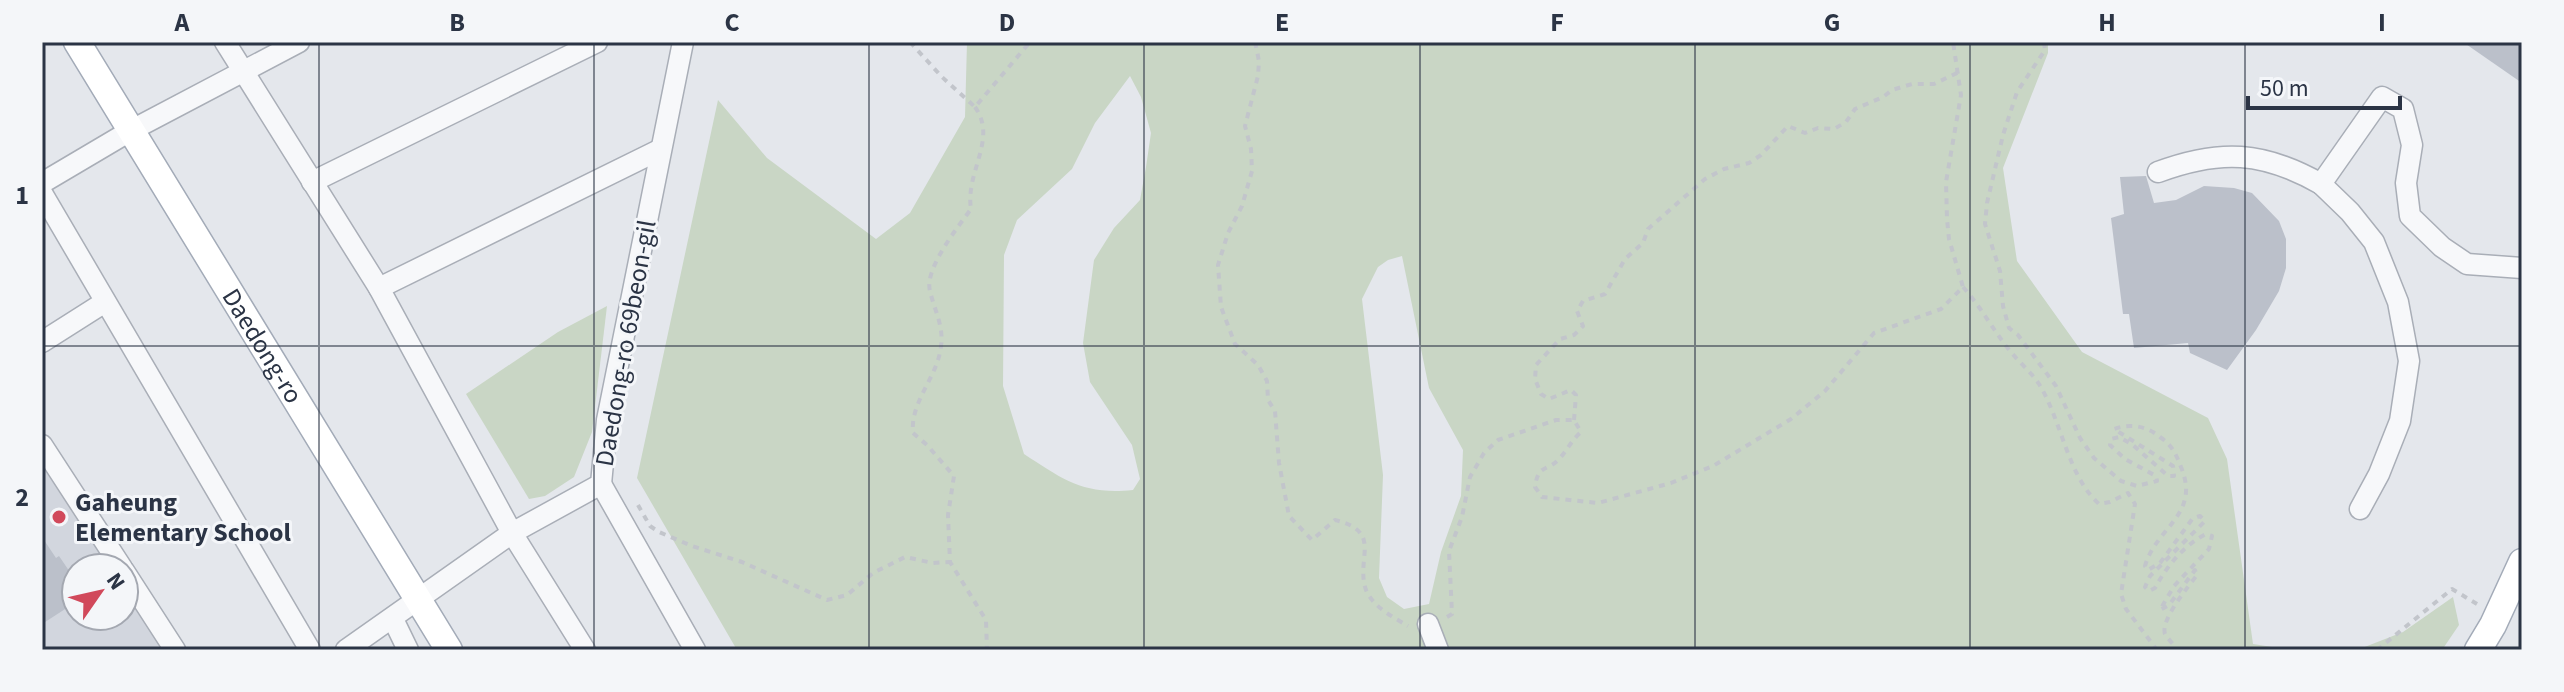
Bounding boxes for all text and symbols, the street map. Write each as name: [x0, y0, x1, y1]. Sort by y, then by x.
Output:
text: A: [174, 4, 191, 41]
text: B: [449, 4, 465, 41]
text: C: [724, 4, 740, 41]
text: D: [999, 4, 1015, 41]
text: E: [1275, 4, 1289, 41]
text: F: [1550, 4, 1564, 41]
text: G: [1824, 4, 1840, 41]
text: H: [2098, 4, 2116, 41]
text: I: [2378, 4, 2386, 41]
scale bar: [2248, 60, 2400, 110]
text: 50 m: [2260, 71, 2309, 106]
text: 1: [15, 177, 29, 214]
street label: Daedong-ro 69beon-gil: [586, 217, 665, 469]
street label: Daedong-ro: [213, 281, 312, 411]
text: 2: [15, 479, 29, 516]
place label: Gaheung Elementary School: [75, 484, 292, 551]
marker: Gaheung Elementary School: [50, 508, 68, 526]
north arrow: [60, 552, 140, 632]
text: N: [98, 566, 133, 596]

